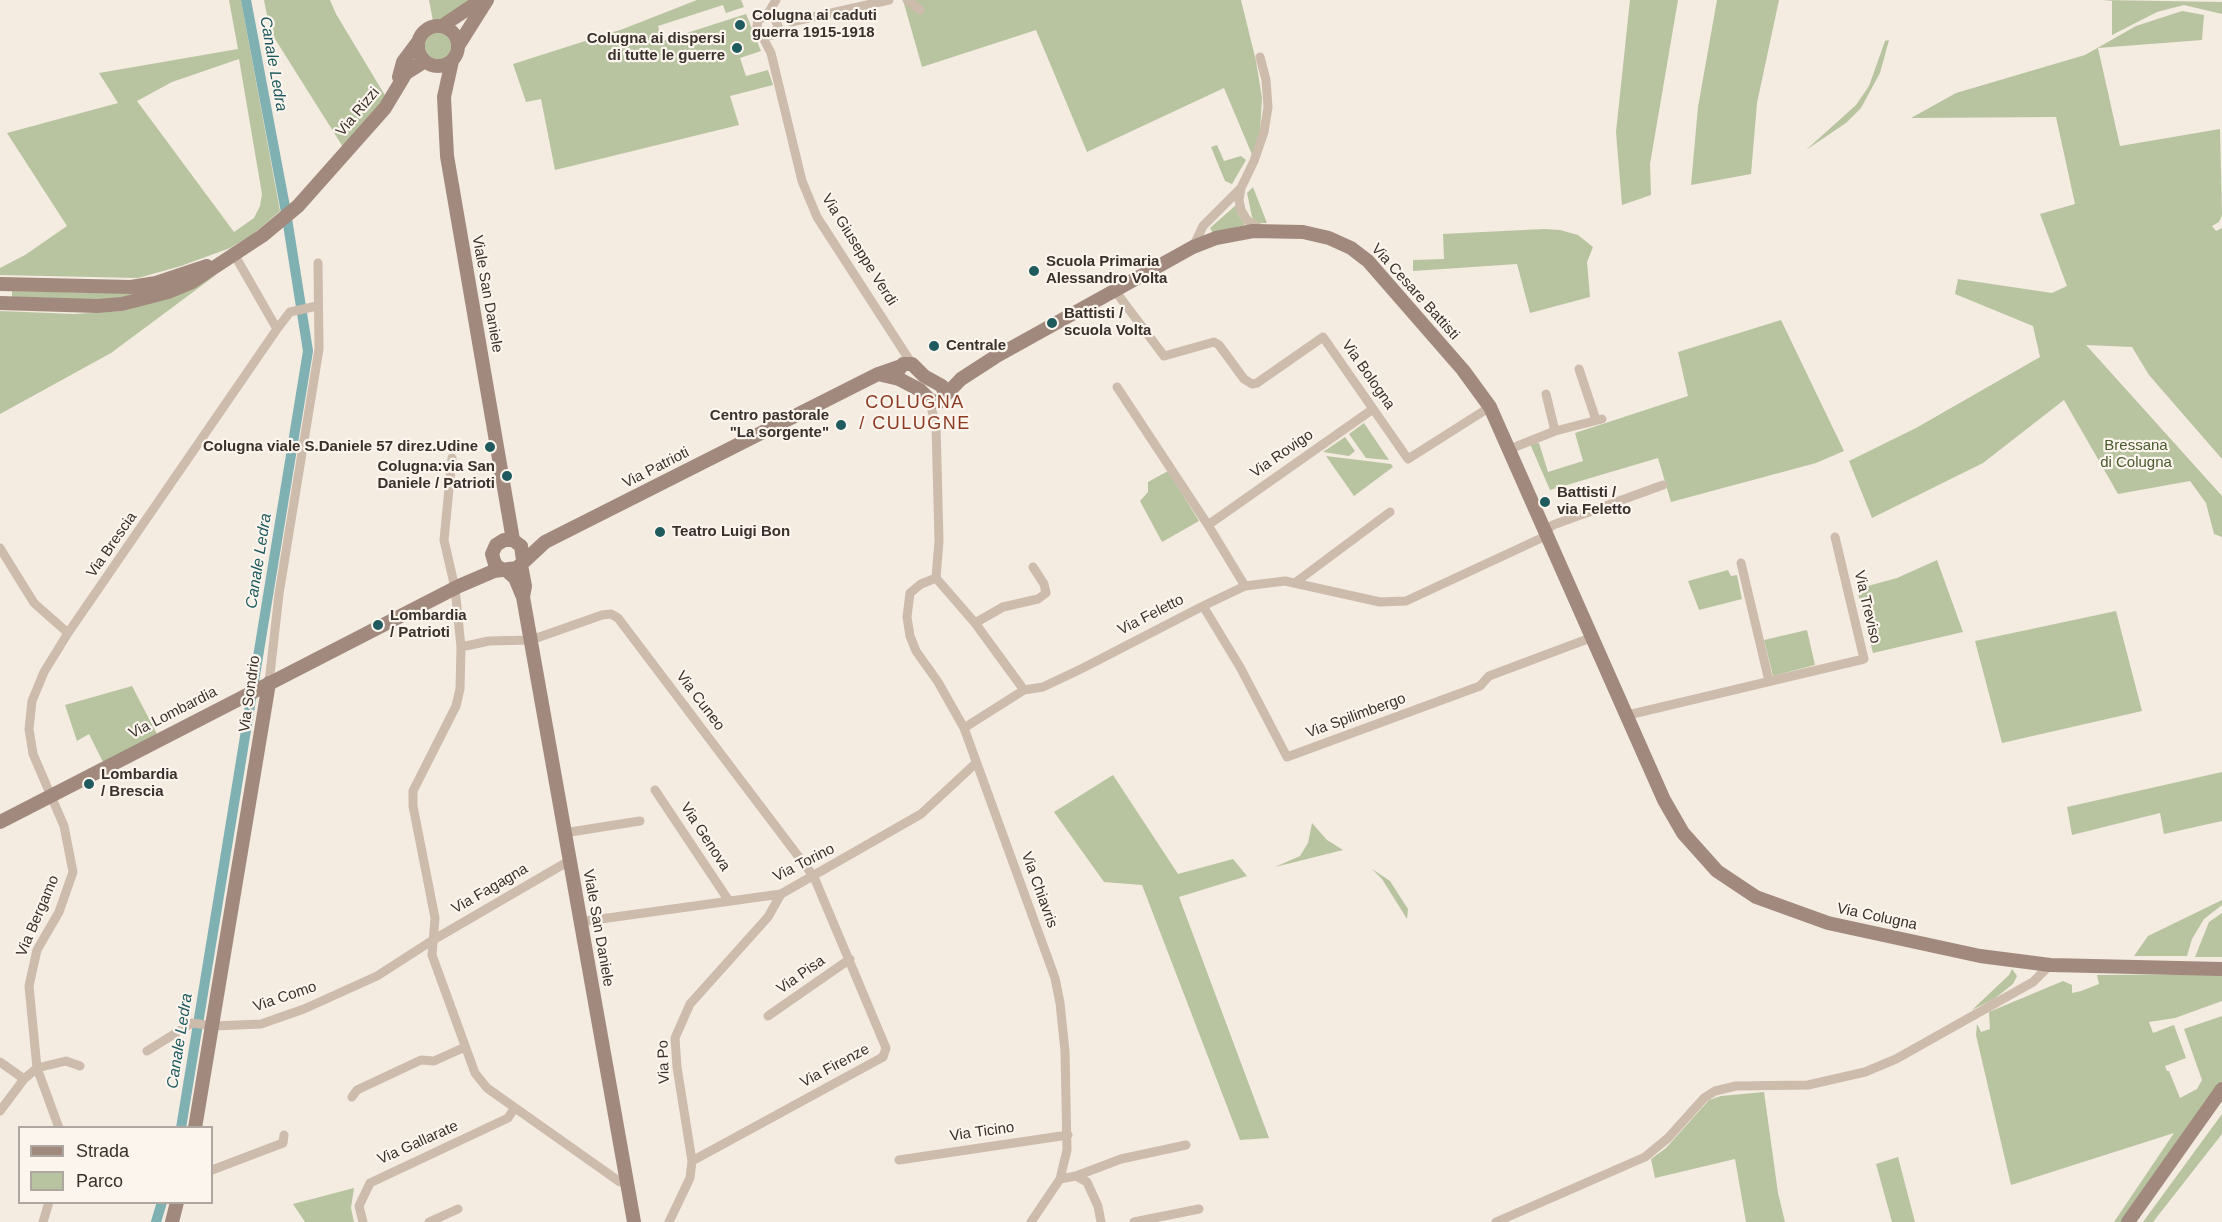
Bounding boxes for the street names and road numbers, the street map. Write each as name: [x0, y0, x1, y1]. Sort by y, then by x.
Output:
street label: Via Rizzi: [332, 84, 384, 140]
street label: Via Giuseppe Verdi: [817, 191, 901, 309]
street label: Viale San Daniele: [468, 234, 506, 354]
street label: Via Cesare Battisti: [1367, 240, 1463, 344]
street label: Via Bologna: [1338, 337, 1398, 413]
street label: Via Rovigo: [1247, 426, 1317, 482]
street label: Via Patrioti: [620, 444, 692, 492]
street label: Via Brescia: [83, 509, 141, 581]
street label: Via Treviso: [1850, 569, 1884, 645]
street label: Via Feletto: [1115, 591, 1187, 639]
street label: Via Sondrio: [236, 654, 264, 734]
street label: Via Cuneo: [672, 668, 728, 734]
street label: Via Lombardia: [126, 683, 220, 743]
street label: Via Spilimbergo: [1304, 690, 1408, 742]
street label: Via Genova: [676, 799, 734, 875]
street label: Via Torino: [770, 840, 838, 886]
street label: Via Chiavris: [1017, 849, 1061, 931]
street label: Via Fagagna: [449, 860, 531, 918]
street label: Viale San Daniele: [579, 868, 617, 988]
street label: Via Bergamo: [13, 873, 63, 959]
street label: Via Colugna: [1835, 900, 1919, 934]
street label: Via Pisa: [773, 952, 829, 998]
street label: Via Como: [251, 978, 319, 1016]
street label: Via Po: [654, 1040, 674, 1084]
street label: Via Firenze: [797, 1040, 873, 1092]
street label: Via Gallarate: [375, 1117, 461, 1169]
street label: Via Ticino: [949, 1119, 1015, 1145]

